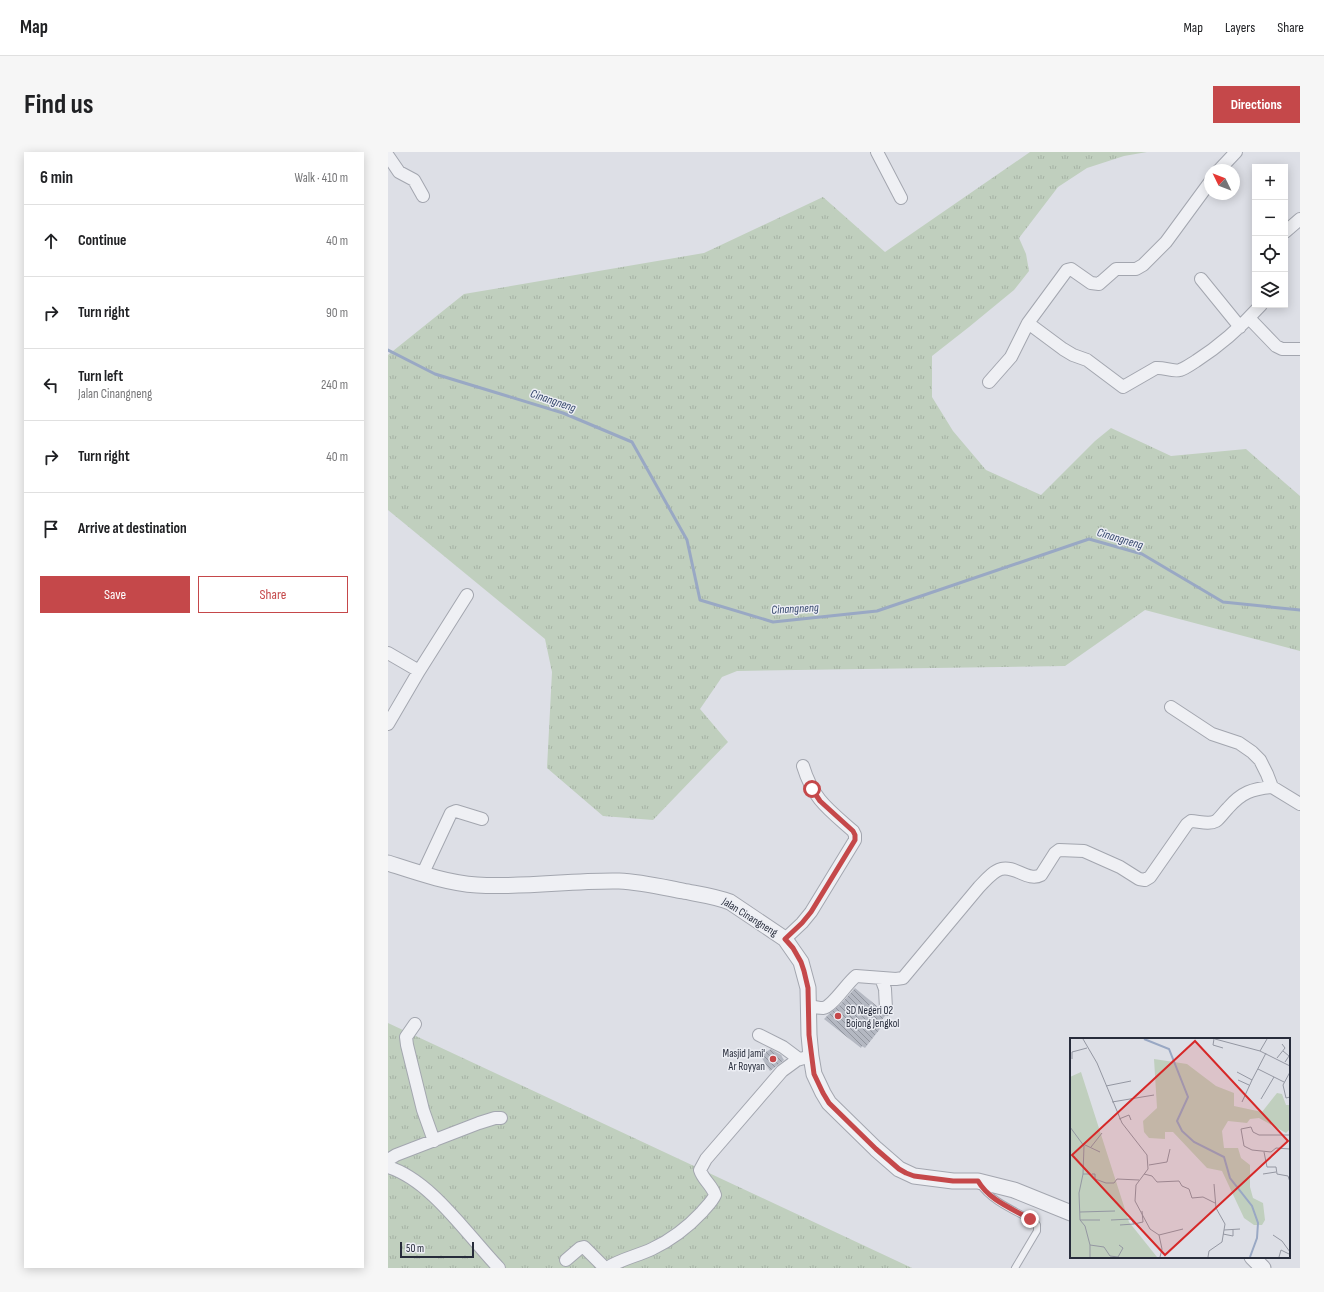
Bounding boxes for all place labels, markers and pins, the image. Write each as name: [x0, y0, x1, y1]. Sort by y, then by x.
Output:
place label: SD Negeri 02 Bojong Jengkol: [846, 1004, 899, 1030]
marker: SD Negeri 02 Bojong Jengkol: [833, 1011, 843, 1021]
place label: Masjid Jami' Ar Royyan: [723, 1047, 765, 1073]
marker: Masjid Jami' Ar Royyan: [768, 1054, 778, 1064]

